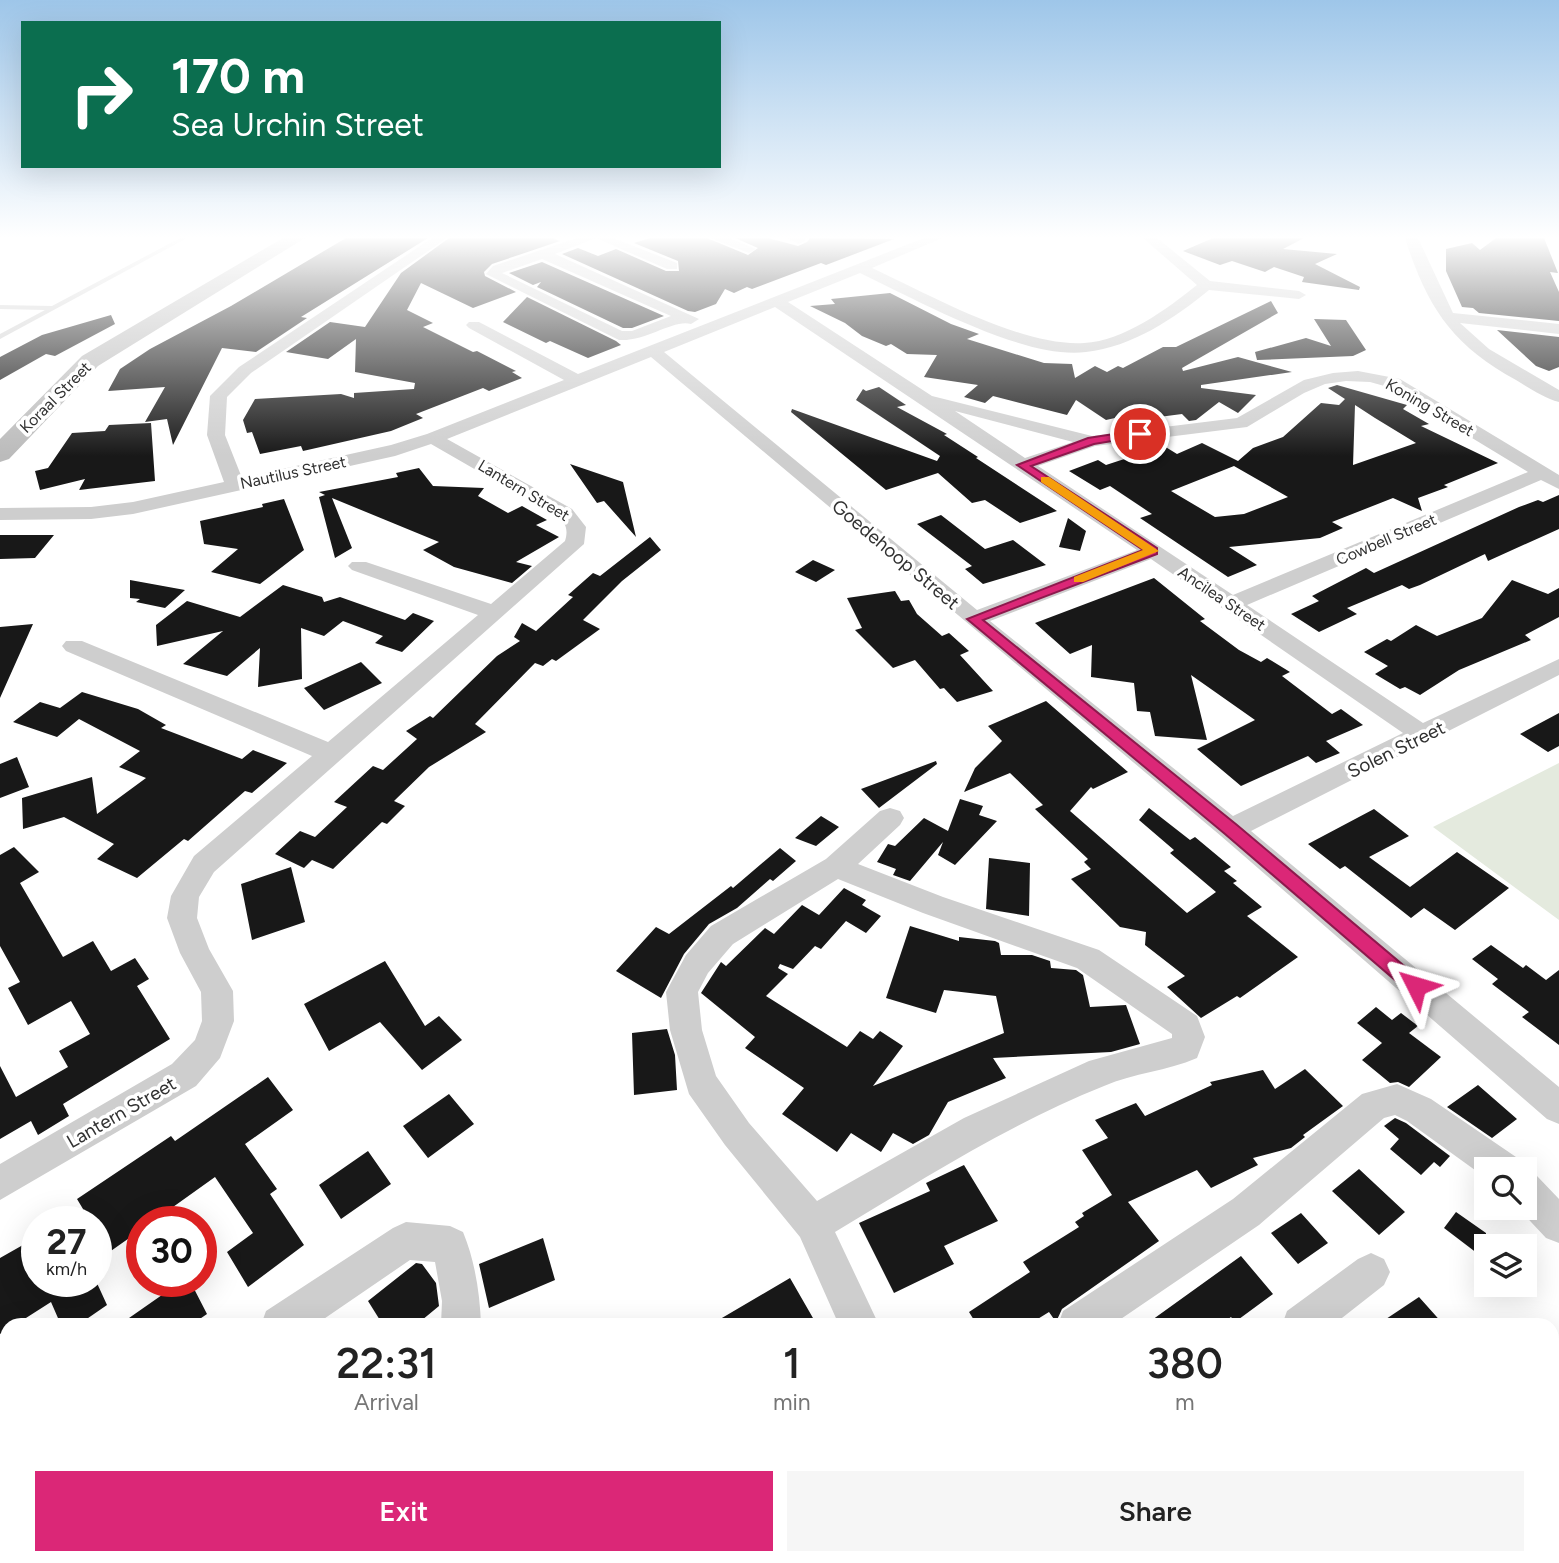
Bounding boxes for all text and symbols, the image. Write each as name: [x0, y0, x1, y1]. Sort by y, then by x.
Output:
text: 170 m: [171, 46, 305, 105]
icon: right: [56, 49, 147, 140]
text: Sea Urchin Street: [171, 106, 424, 144]
street label: Koraal Street: [16, 358, 95, 437]
street label: Koning Street: [1382, 375, 1477, 440]
pin: [1110, 404, 1170, 464]
icon: arrive: [1121, 415, 1159, 453]
street label: Nautilus Street: [238, 452, 348, 493]
street label: Lantern Street: [475, 456, 573, 525]
street label: Goedehoop Street: [827, 494, 964, 614]
street label: Cowbell Street: [1333, 510, 1439, 569]
street label: Ancilea Street: [1174, 562, 1269, 635]
street label: Solen Street: [1344, 716, 1449, 783]
position arrow: [1379, 949, 1453, 1023]
street label: Lantern Street: [62, 1072, 180, 1153]
map controls: [1474, 1157, 1537, 1297]
button: search: [1474, 1157, 1537, 1220]
speed limit sign: 30: [126, 1206, 217, 1297]
text: 27: [47, 1221, 86, 1263]
button: layers: [1474, 1234, 1537, 1297]
text: km/h: [46, 1258, 87, 1280]
text: 22:31: [336, 1338, 437, 1389]
text: 1: [783, 1338, 801, 1389]
text: 380: [1147, 1338, 1223, 1389]
text: Arrival: [354, 1388, 419, 1416]
text: min: [773, 1388, 811, 1416]
text: m: [1175, 1388, 1195, 1416]
button: Exit: [35, 1471, 773, 1551]
button: Share: [787, 1471, 1524, 1551]

